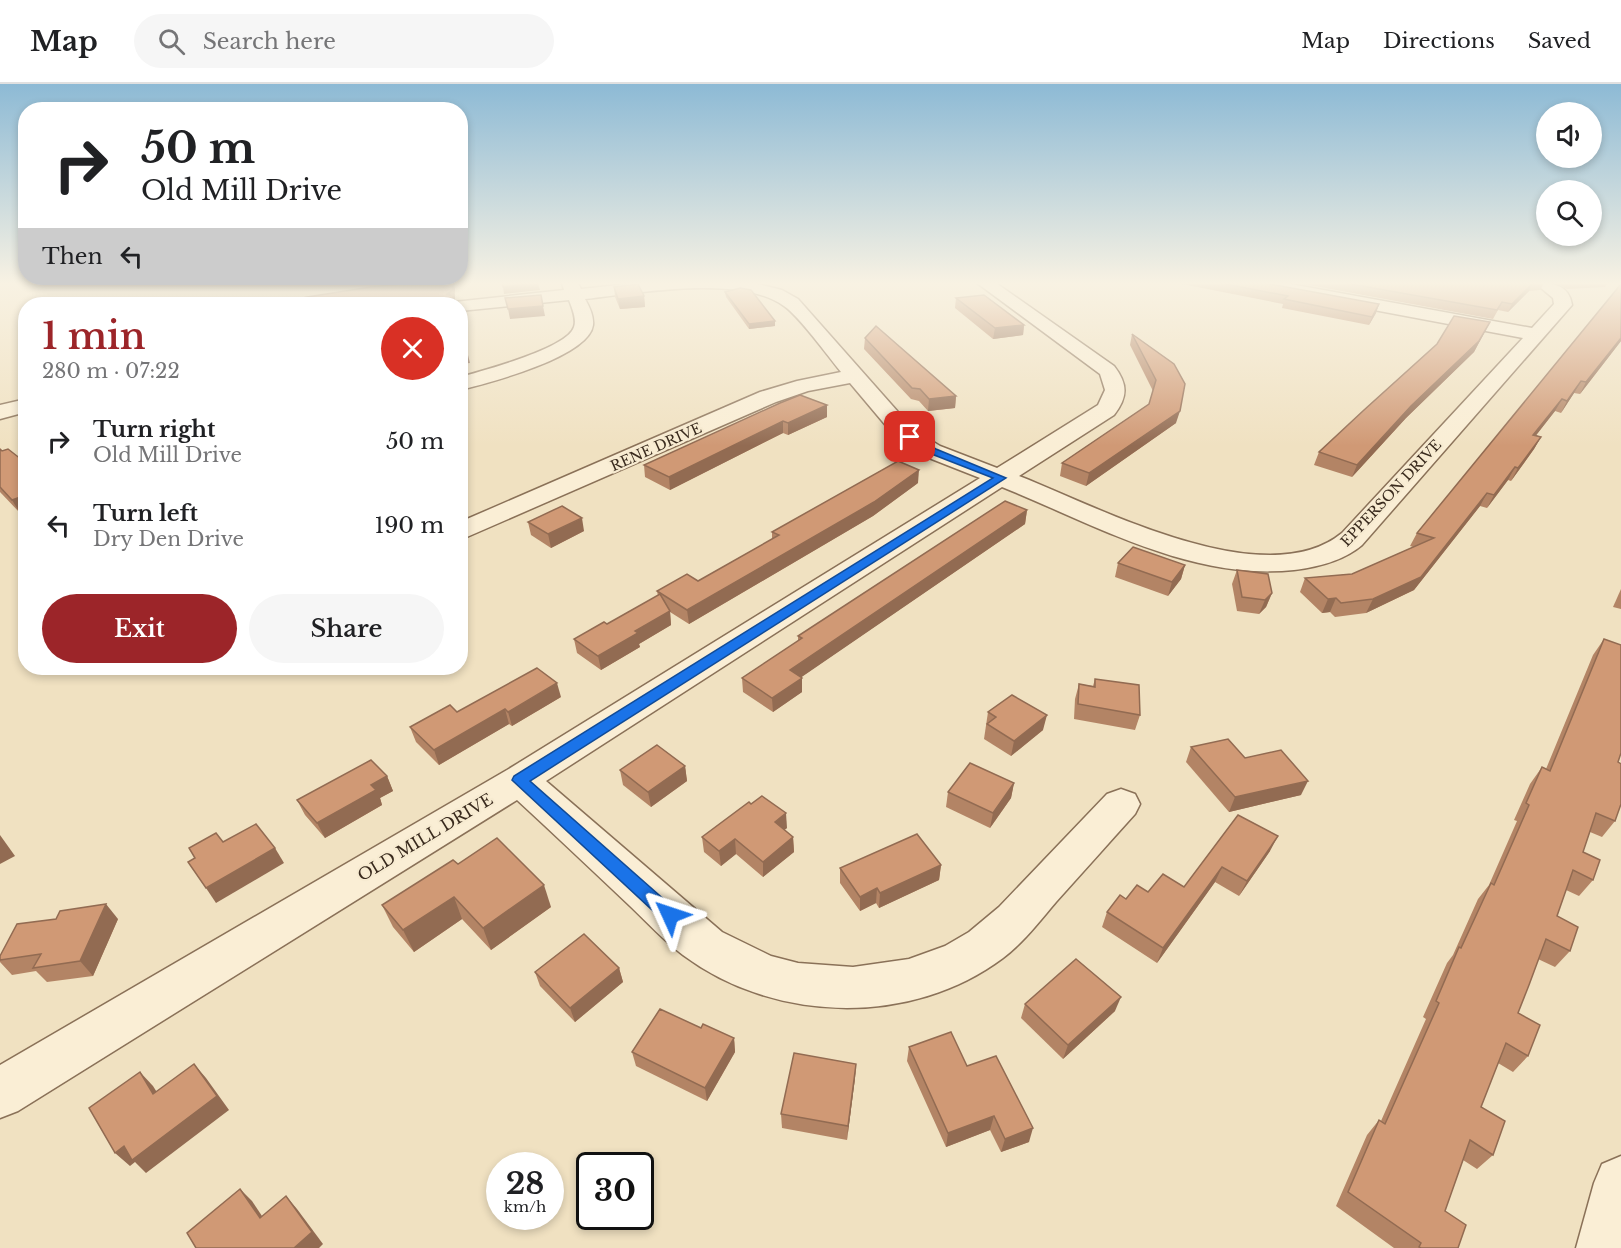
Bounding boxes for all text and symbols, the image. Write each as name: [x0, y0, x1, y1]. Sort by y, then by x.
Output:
search box: [134, 14, 554, 68]
text: Map: [30, 24, 98, 59]
icon: search: [155, 25, 188, 58]
text: Search here: [203, 28, 336, 55]
text: Map: [1301, 28, 1350, 54]
text: Directions: [1383, 28, 1495, 54]
text: Saved: [1528, 28, 1591, 54]
map controls: [1536, 102, 1602, 246]
button: sound: [1536, 102, 1602, 168]
text: 50 m: [141, 122, 255, 174]
icon: right: [42, 126, 120, 204]
text: Old Mill Drive: [141, 174, 342, 207]
button: search: [1536, 180, 1602, 246]
icon: left: [115, 240, 148, 273]
text: Then: [42, 243, 103, 270]
text: 1 min: [42, 314, 146, 359]
button: close: [381, 317, 444, 380]
text: 280 m · 07:22: [42, 359, 180, 383]
pin: [884, 411, 935, 462]
text: Turn right: [93, 416, 215, 443]
street label: RENE DRIVE: [607, 419, 705, 475]
icon: arrive: [893, 420, 926, 453]
icon: right: [42, 425, 75, 458]
text: 50 m: [386, 428, 444, 455]
street label: EPPERSON DRIVE: [1337, 436, 1445, 550]
text: Old Mill Drive: [93, 443, 242, 467]
text: Turn left: [93, 500, 198, 527]
icon: left: [42, 509, 75, 542]
text: 190 m: [374, 512, 444, 539]
text: Dry Den Drive: [93, 527, 244, 551]
button: Exit: [42, 594, 237, 663]
button: Share: [249, 594, 444, 663]
street label: OLD MILL DRIVE: [354, 789, 496, 885]
position arrow: [638, 883, 702, 947]
speed limit sign: 30: [576, 1152, 654, 1230]
text: 28: [506, 1165, 544, 1202]
text: km/h: [504, 1197, 546, 1216]

